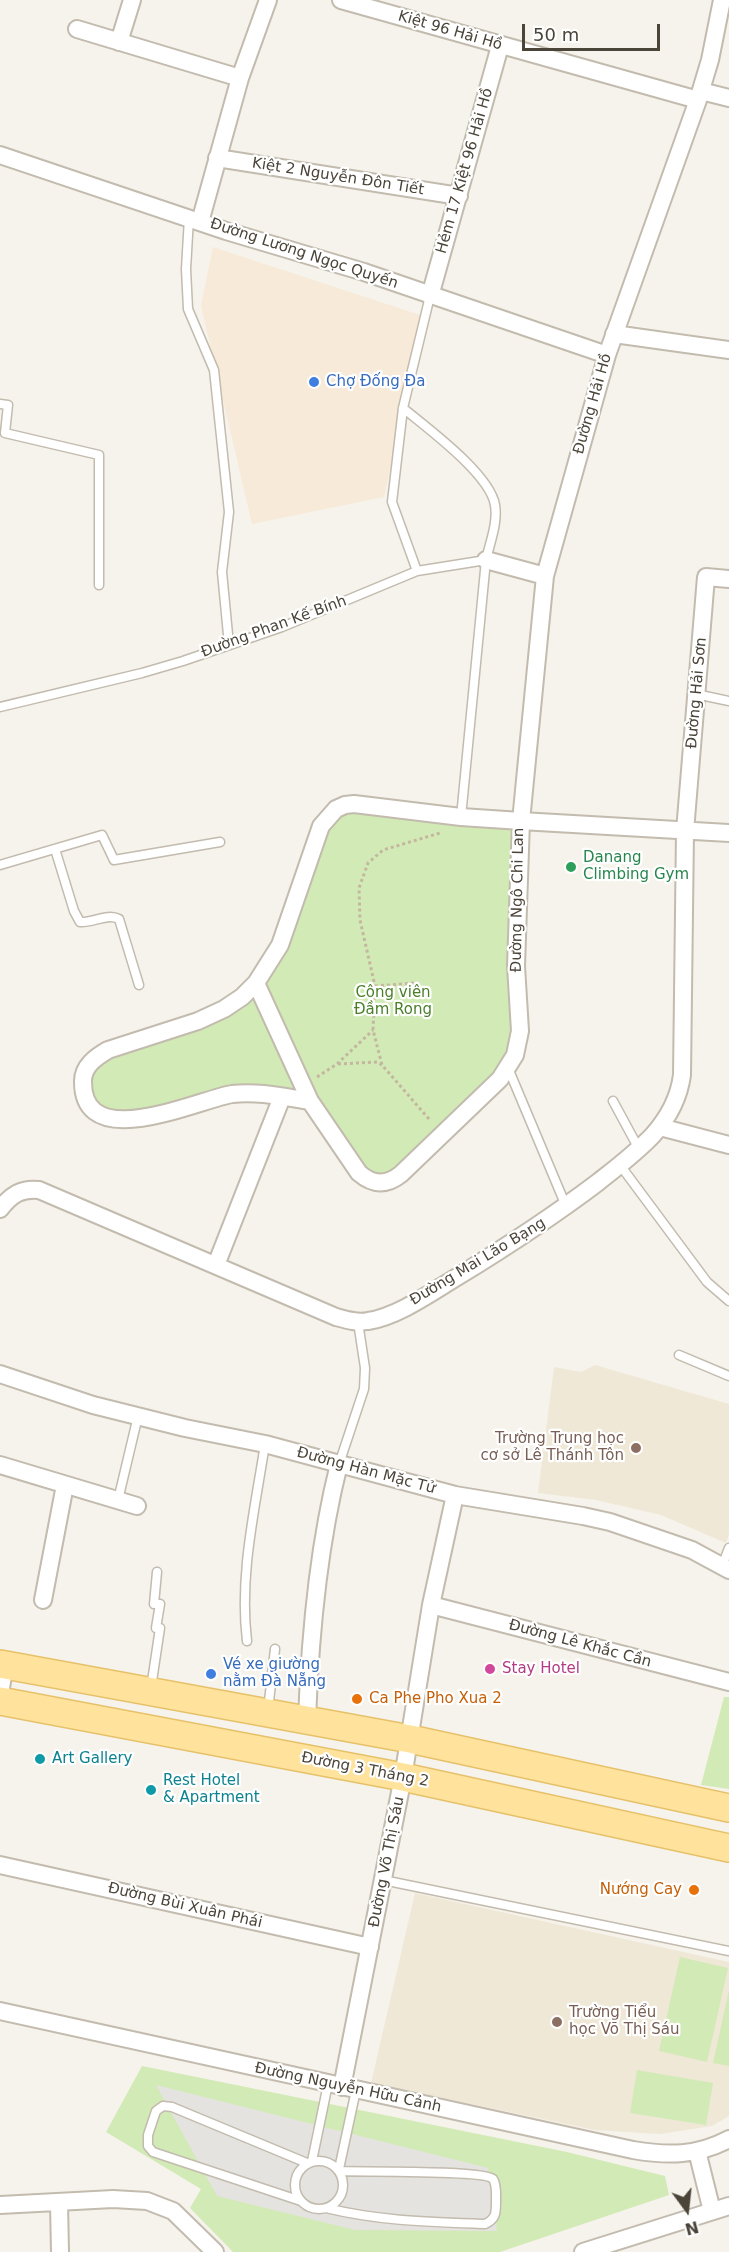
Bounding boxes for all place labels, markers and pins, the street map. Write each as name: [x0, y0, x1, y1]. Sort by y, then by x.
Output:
place label: Chợ Đống Đa: [326, 373, 425, 391]
marker: Chợ Đống Đa: [307, 375, 321, 389]
place label: Danang Climbing Gym: [583, 849, 689, 884]
marker: Danang Climbing Gym: [564, 860, 578, 874]
place label: Trường Trung học cơ sở Lê Thánh Tôn: [480, 1430, 624, 1465]
marker: Trường Trung học cơ sở Lê Thánh Tôn: [629, 1441, 643, 1455]
place label: Vé xe giường nằm Đà Nẵng: [223, 1656, 326, 1691]
place label: Stay Hotel: [502, 1660, 580, 1678]
marker: Stay Hotel: [483, 1662, 497, 1676]
marker: Vé xe giường nằm Đà Nẵng: [204, 1667, 218, 1681]
place label: Ca Phe Pho Xua 2: [369, 1690, 502, 1708]
marker: Ca Phe Pho Xua 2: [350, 1692, 364, 1706]
place label: Art Gallery: [52, 1750, 133, 1768]
marker: Art Gallery: [33, 1752, 47, 1766]
place label: Rest Hotel & Apartment: [163, 1772, 260, 1807]
marker: Rest Hotel & Apartment: [144, 1783, 158, 1797]
place label: Nướng Cay: [600, 1881, 682, 1899]
marker: Nướng Cay: [687, 1883, 701, 1897]
place label: Trường Tiểu học Võ Thị Sáu: [569, 2004, 680, 2039]
marker: Trường Tiểu học Võ Thị Sáu: [550, 2015, 564, 2029]

